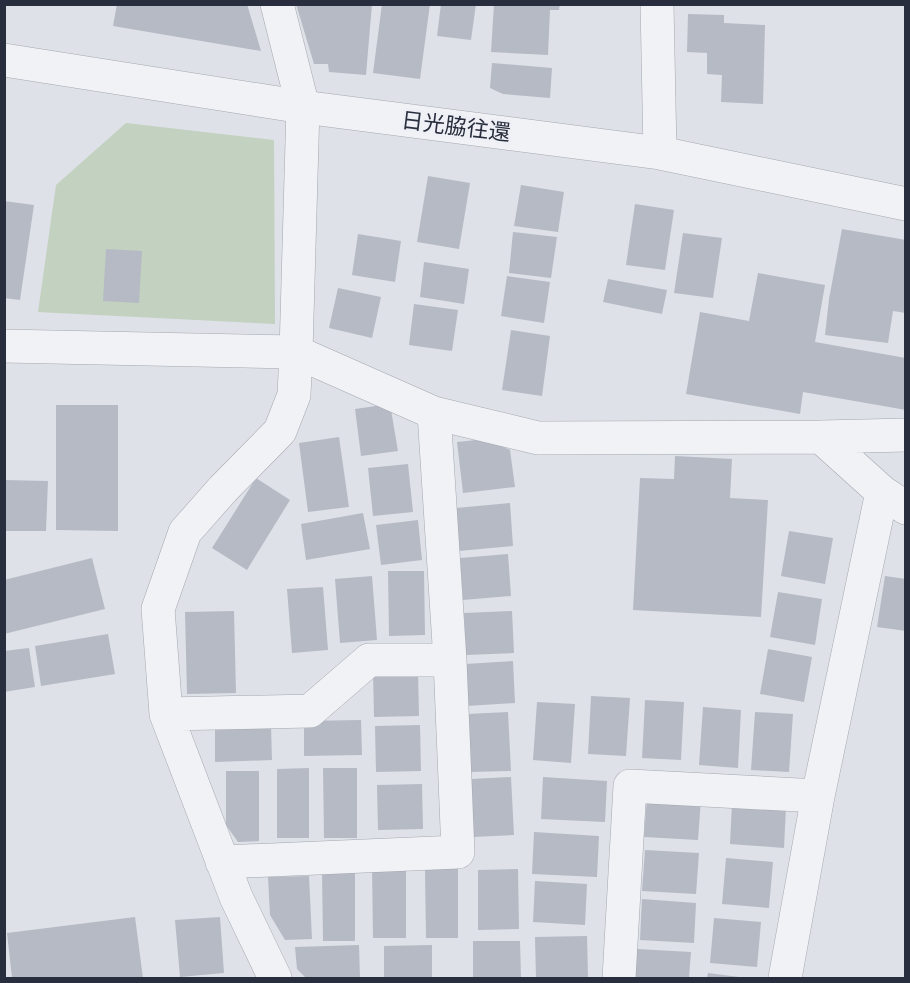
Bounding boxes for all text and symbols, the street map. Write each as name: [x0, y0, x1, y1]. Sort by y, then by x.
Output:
street label: 日光脇往還: [399, 103, 513, 149]

